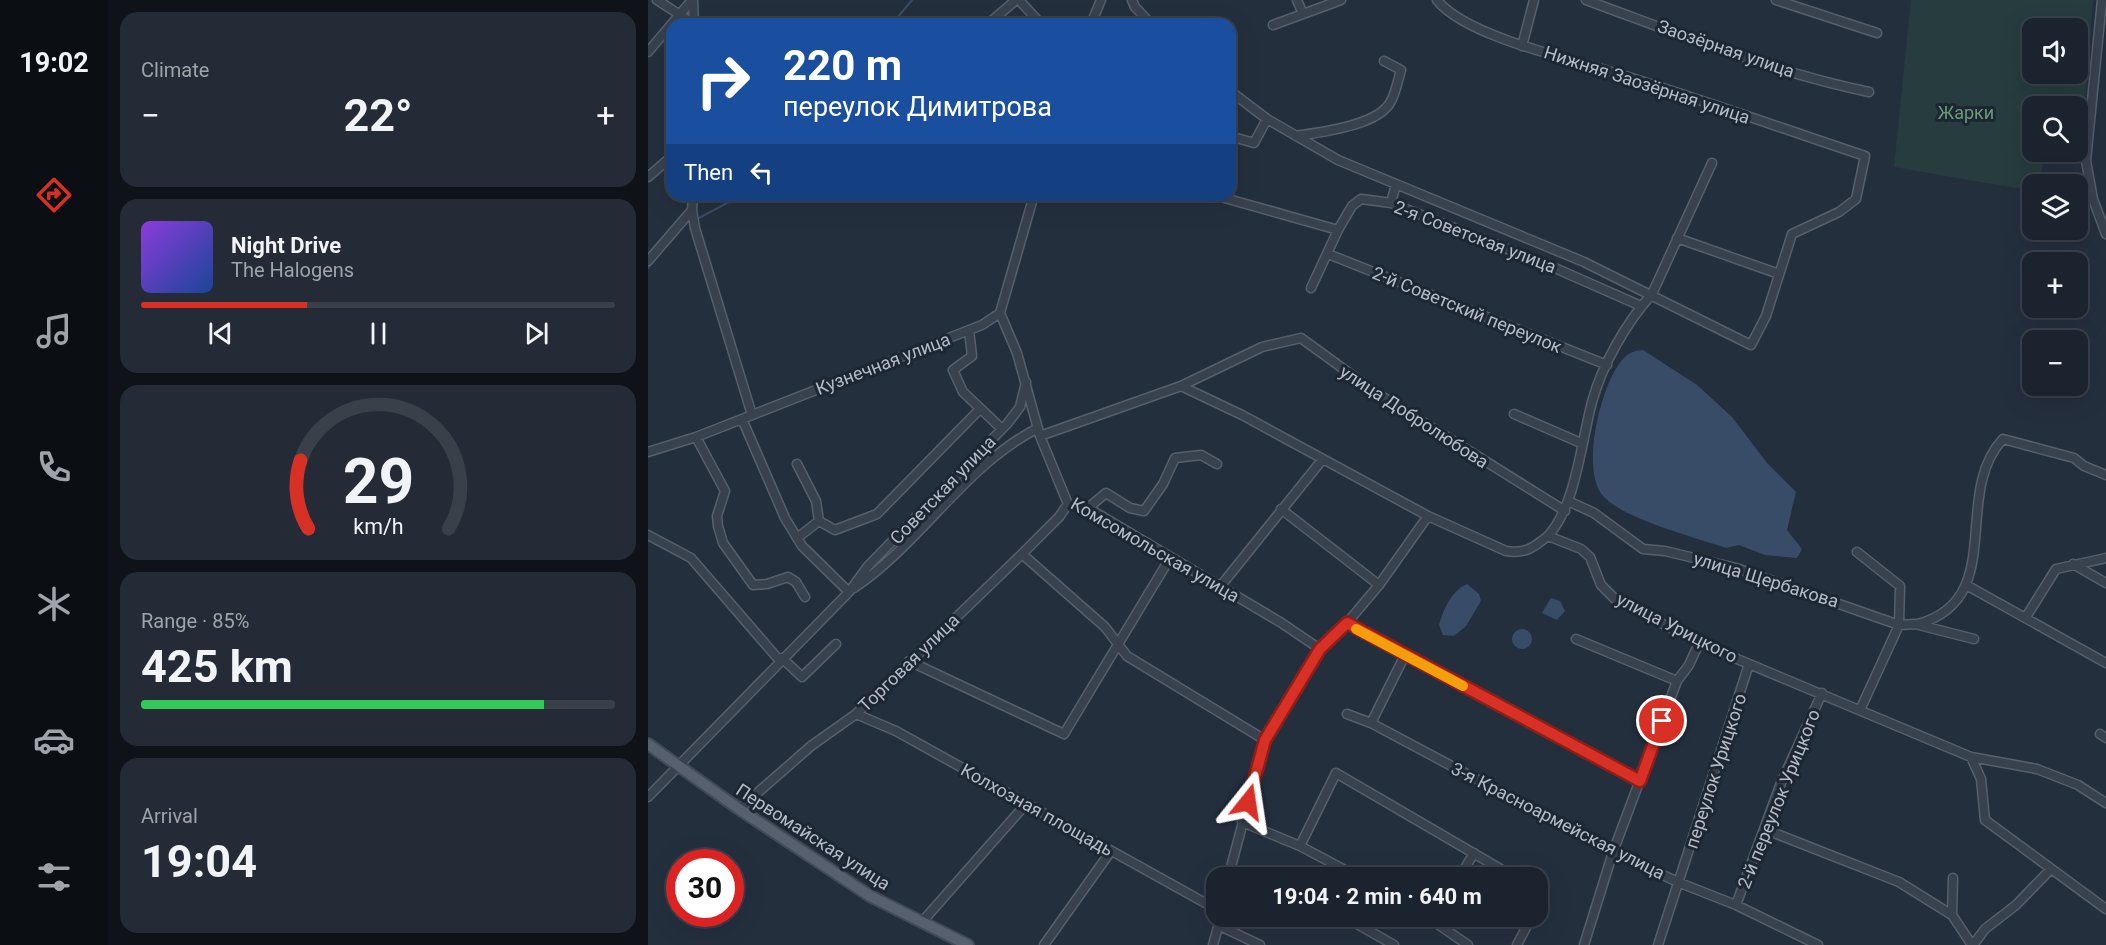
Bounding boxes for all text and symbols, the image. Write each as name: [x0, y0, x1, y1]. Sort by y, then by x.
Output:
street label: Заозёрная улица: [1655, 15, 1797, 82]
map controls: [2022, 18, 2088, 396]
button: sound: [2022, 18, 2088, 84]
text: 220 m: [783, 41, 902, 90]
street label: Нижняя Заозёрная улица: [1542, 41, 1753, 128]
icon: right: [684, 42, 762, 120]
text: 19:02: [19, 47, 89, 79]
text: Climate: [141, 58, 209, 82]
text: 22°: [343, 89, 413, 142]
text: переулок Димитрова: [783, 91, 1052, 123]
text: −: [141, 96, 160, 135]
text: +: [596, 96, 615, 135]
button: search: [2022, 96, 2088, 162]
park label: Жарки: [1938, 102, 1994, 123]
icon: left: [745, 156, 778, 189]
text: Then: [684, 160, 733, 185]
icon: directions: [33, 174, 75, 216]
button: layers: [2022, 174, 2088, 240]
street label: 2-я Советская улица: [1391, 196, 1559, 277]
text: Night Drive: [231, 233, 341, 258]
button: +: [2022, 252, 2088, 318]
text: The Halogens: [231, 258, 354, 282]
street label: 2-й Советский переулок: [1370, 262, 1565, 357]
icon: music: [33, 310, 75, 352]
icon: previous: [204, 317, 237, 350]
icon: pause: [362, 317, 395, 350]
icon: next: [520, 317, 553, 350]
street label: Кузнечная улица: [813, 328, 953, 399]
button: −: [2022, 330, 2088, 396]
street label: улица Добролюбова: [1336, 361, 1493, 473]
street label: Советская улица: [886, 431, 1000, 548]
icon: phone: [33, 446, 75, 488]
text: 29: [342, 446, 414, 519]
street label: Комсомольская улица: [1067, 493, 1243, 606]
text: km/h: [353, 515, 403, 540]
street label: улица Щербакова: [1691, 547, 1841, 612]
icon: climate: [33, 583, 75, 625]
street label: улица Урицкого: [1613, 588, 1741, 667]
text: Range · 85%: [141, 609, 249, 633]
street label: Торговая улица: [854, 609, 963, 716]
text: 425 km: [141, 640, 293, 693]
street label: переулок Урицкого: [1681, 691, 1750, 851]
pin: [1636, 695, 1687, 746]
icon: arrive: [1645, 704, 1678, 737]
street label: 2-й переулок Урицкого: [1733, 706, 1824, 892]
icon: car: [33, 719, 75, 761]
street label: 3-я Красноармейская улица: [1448, 757, 1668, 884]
street label: Колхозная площадь: [957, 759, 1117, 860]
position arrow: [1216, 770, 1280, 834]
street label: Первомайская улица: [732, 779, 894, 894]
text: Arrival: [141, 804, 198, 828]
text: 19:04: [141, 835, 257, 888]
speed limit sign: 30: [666, 849, 744, 927]
icon: filters: [33, 856, 75, 898]
text: 19:04 · 2 min · 640 m: [1272, 884, 1482, 909]

